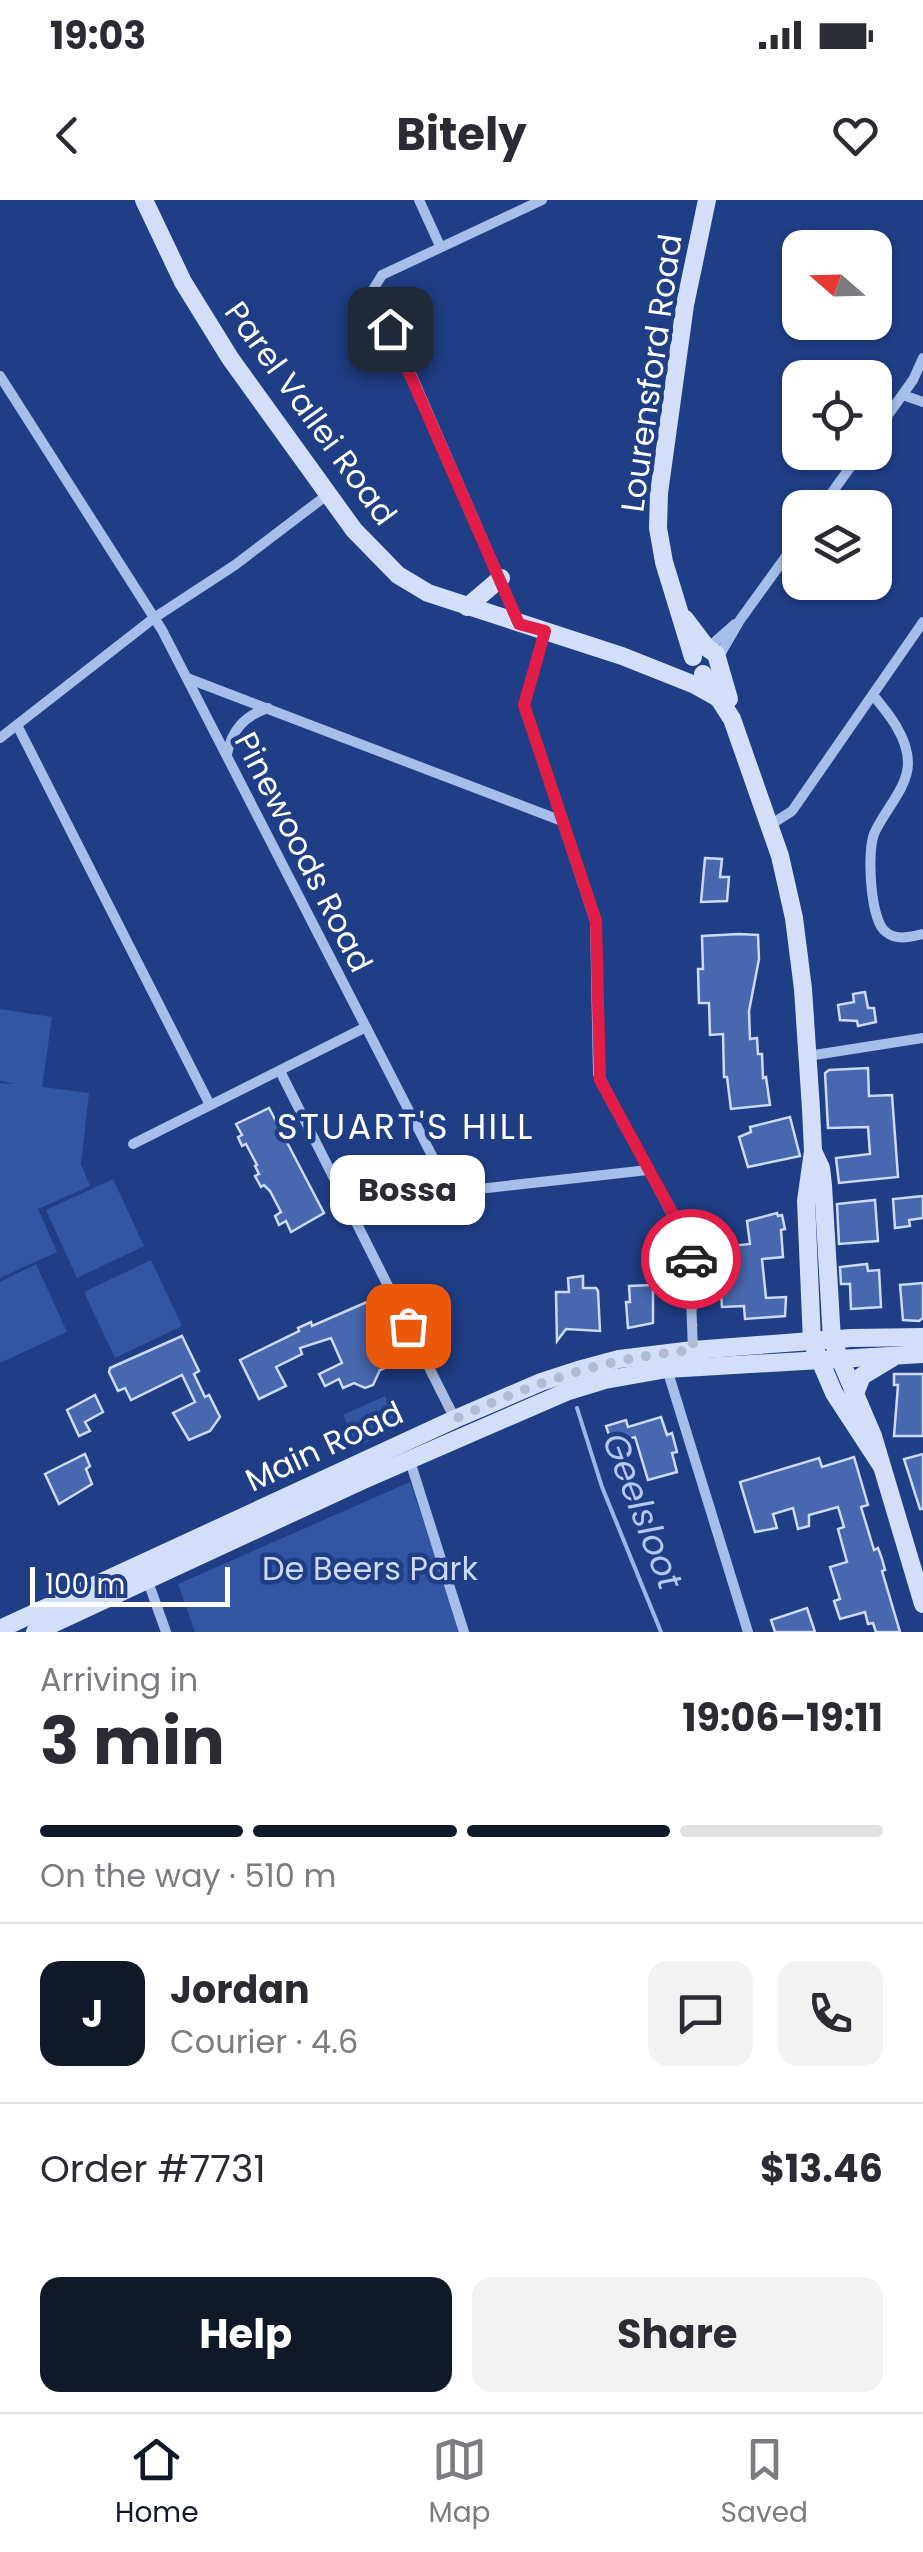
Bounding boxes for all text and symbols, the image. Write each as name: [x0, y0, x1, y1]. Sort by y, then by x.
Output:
text: 19:03: [50, 9, 146, 62]
text: Bitely: [396, 103, 527, 166]
icon: back: [40, 108, 95, 163]
icon: heart: [828, 108, 883, 163]
north arrow: [782, 230, 892, 340]
map controls: [782, 230, 892, 600]
street label: Lourensford Road: [609, 231, 693, 515]
pin: [348, 287, 433, 372]
street label: Parel Vallei Road: [214, 292, 408, 534]
icon: home: [363, 302, 418, 357]
button: locate: [782, 360, 892, 470]
button: layers: [782, 490, 892, 600]
street label: Pinewoods Road: [224, 724, 384, 980]
district label: STUART'S HILL: [277, 1102, 535, 1151]
callout: Bossa: [330, 1156, 486, 1226]
text: Bossa: [358, 1167, 457, 1212]
courier: [641, 1209, 741, 1309]
icon: car: [664, 1232, 719, 1287]
pin: [366, 1284, 451, 1369]
icon: bag: [381, 1299, 436, 1354]
street label: Main Road: [238, 1390, 410, 1502]
water label: Geelsloot: [591, 1426, 696, 1597]
park label: De Beers Park: [262, 1546, 479, 1591]
scale bar: [30, 1562, 230, 1606]
text: 100 m: [45, 1565, 125, 1604]
text: Arriving in: [40, 1657, 198, 1702]
text: 19:06–19:11: [682, 1691, 883, 1744]
text: 3 min: [40, 1696, 225, 1787]
text: On the way · 510 m: [40, 1853, 336, 1898]
button: chat: [648, 1961, 753, 2066]
button: phone: [778, 1961, 883, 2066]
text: Jordan: [170, 1963, 310, 2016]
text: J: [82, 1987, 103, 2040]
text: Courier · 4.6: [170, 2019, 358, 2064]
text: Order #7731: [40, 2142, 266, 2195]
text: $13.46: [760, 2142, 883, 2195]
button: Help: [40, 2277, 452, 2392]
button: Share: [472, 2277, 883, 2392]
tab: Home: [115, 2432, 199, 2534]
tab: Map: [429, 2432, 491, 2534]
tab: Saved: [721, 2432, 808, 2534]

